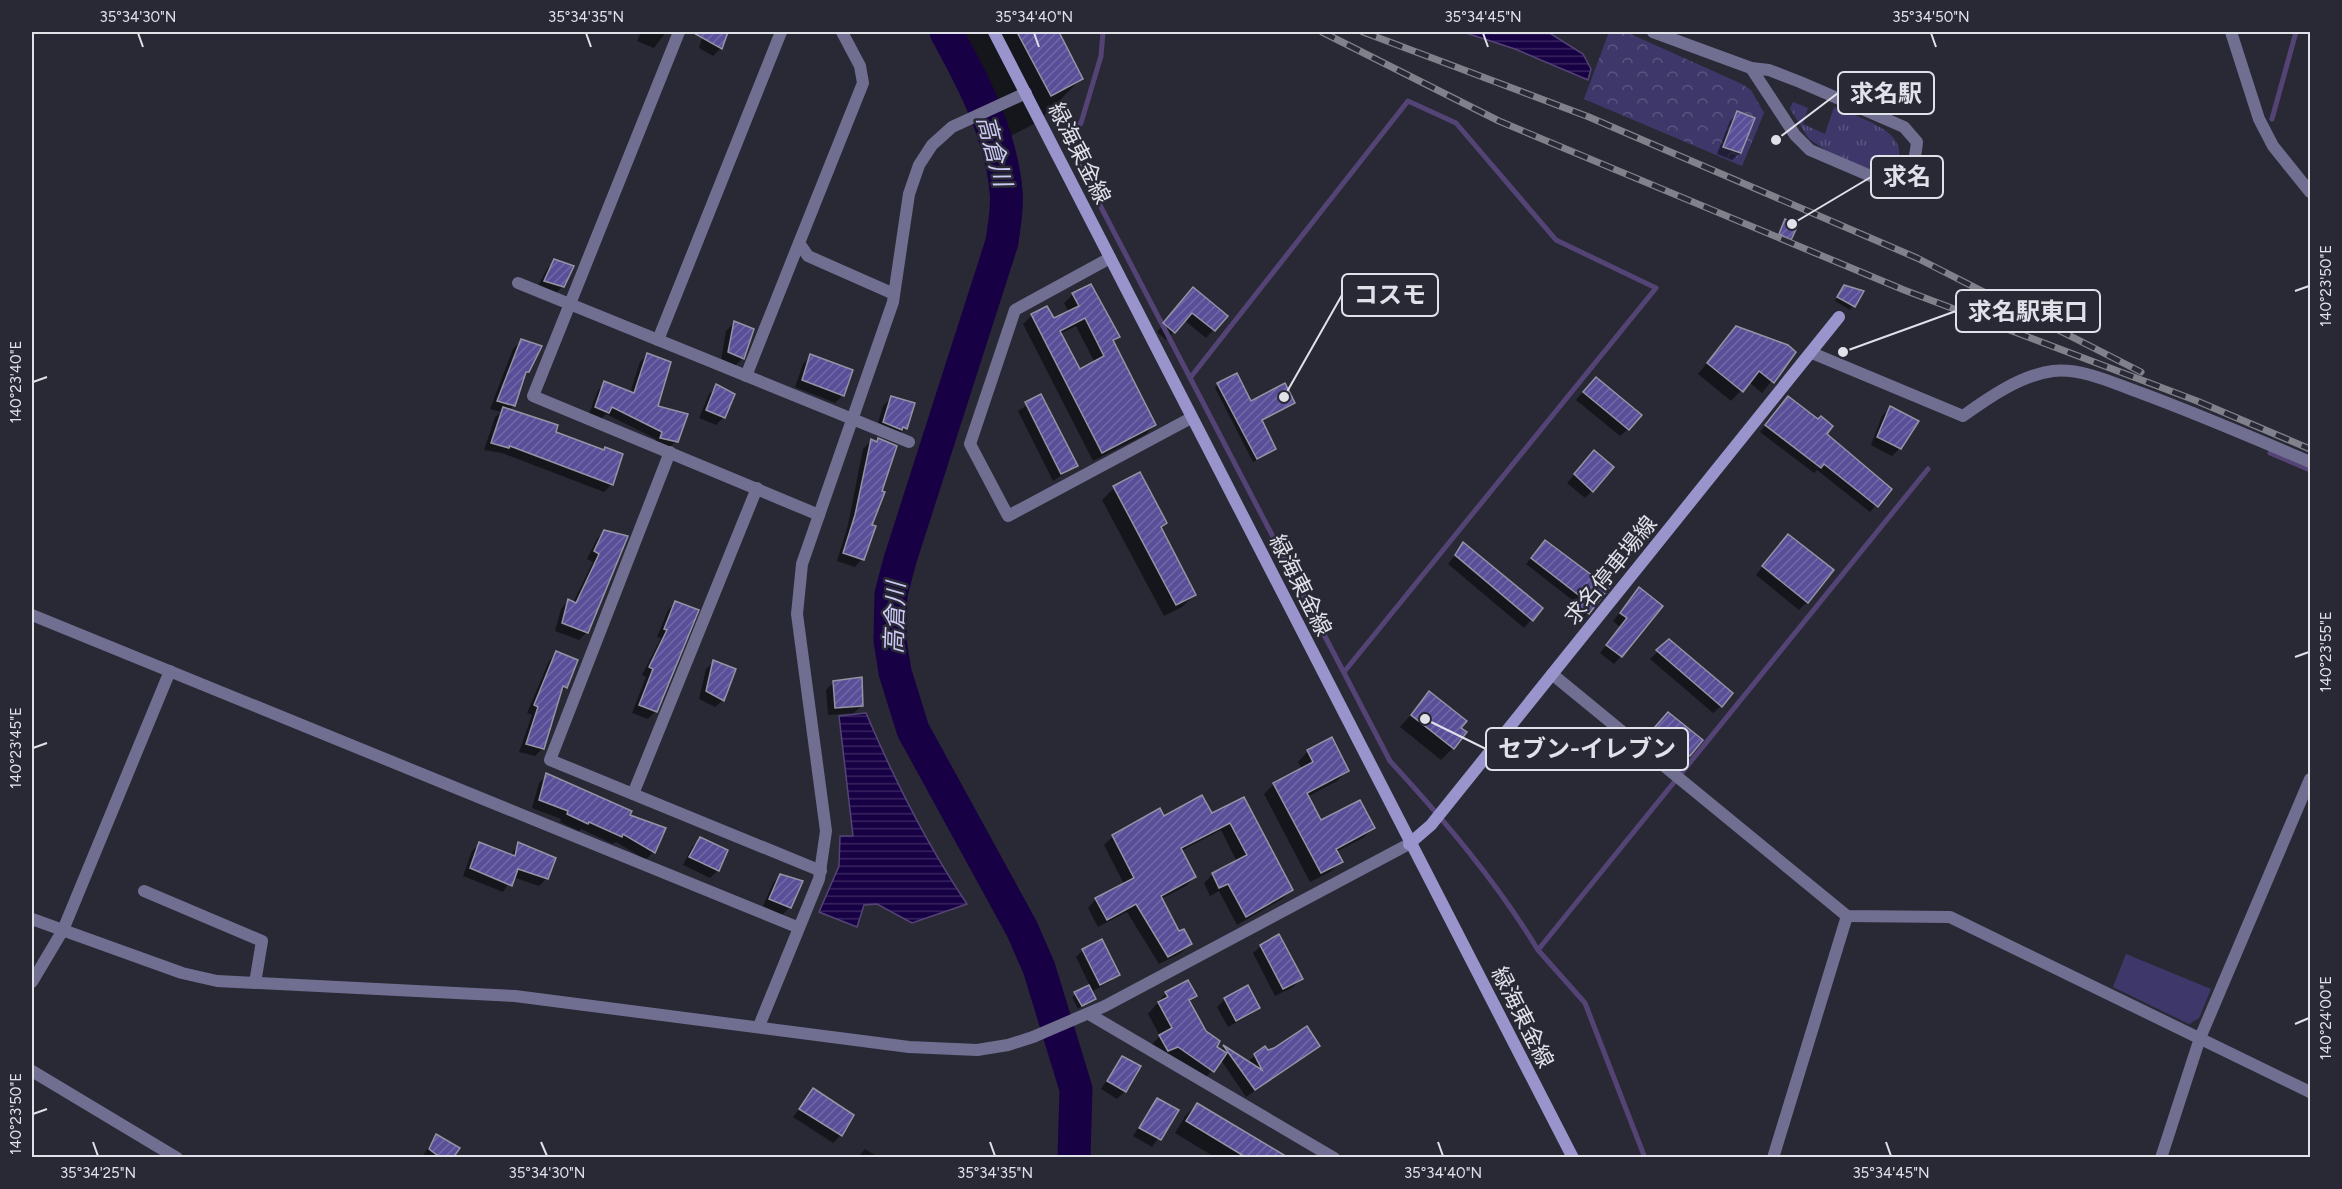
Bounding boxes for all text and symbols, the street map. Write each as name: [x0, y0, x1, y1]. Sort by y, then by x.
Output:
text: 35°34'30"N: [100, 8, 176, 26]
text: 35°34'35"N: [548, 8, 624, 26]
text: 35°34'40"N: [995, 8, 1073, 26]
text: 35°34'45"N: [1444, 8, 1522, 26]
text: 35°34'50"N: [1892, 8, 1970, 26]
callout: 求名駅: [1838, 72, 1934, 114]
text: 求名駅: [1850, 79, 1922, 108]
street label: 緑海東金線: [1043, 98, 1117, 208]
water label: 高倉川: [971, 112, 1019, 192]
callout: 求名: [1871, 156, 1943, 198]
text: 求名: [1883, 162, 1931, 191]
text: 140°23'50"E: [2317, 245, 2335, 327]
callout: コスモ: [1342, 274, 1438, 316]
text: コスモ: [1354, 280, 1426, 309]
callout: 求名駅東口: [1956, 290, 2100, 332]
text: 求名駅東口: [1968, 297, 2088, 326]
text: 140°23'40"E: [7, 341, 25, 423]
street label: 求名停車場線: [1558, 511, 1662, 630]
street label: 緑海東金線: [1264, 530, 1338, 640]
water label: 高倉川: [879, 579, 910, 654]
text: 140°23'55"E: [2317, 611, 2335, 693]
text: 140°23'45"E: [7, 707, 25, 789]
callout: セブン-イレブン: [1486, 728, 1688, 770]
text: セブン-イレブン: [1498, 734, 1676, 763]
street label: 緑海東金線: [1486, 962, 1560, 1072]
text: 140°24'00"E: [2317, 976, 2335, 1060]
text: 140°23'50"E: [7, 1073, 25, 1155]
text: 35°34'25"N: [60, 1164, 136, 1182]
text: 35°34'30"N: [509, 1164, 585, 1182]
text: 35°34'35"N: [957, 1164, 1033, 1182]
text: 35°34'40"N: [1404, 1164, 1482, 1182]
text: 35°34'45"N: [1852, 1164, 1930, 1182]

